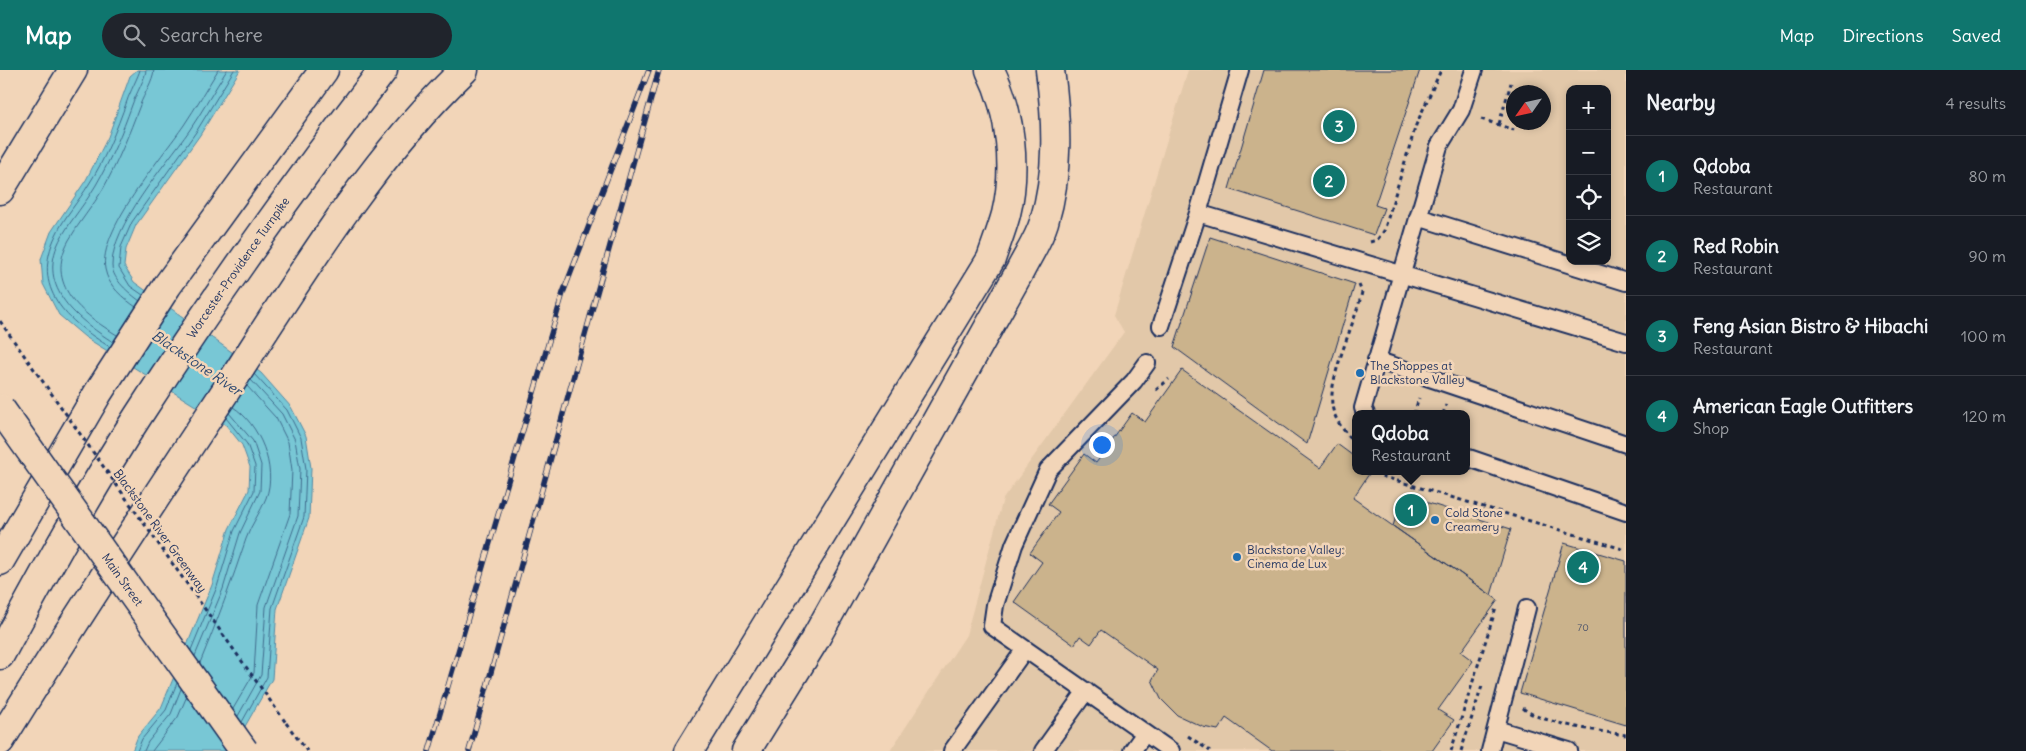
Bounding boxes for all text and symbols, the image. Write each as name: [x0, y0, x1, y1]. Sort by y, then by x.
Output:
search box: [102, 13, 452, 58]
text: Map: [25, 20, 72, 50]
icon: search: [120, 21, 148, 49]
text: Search here: [160, 23, 263, 47]
text: Map: [1779, 24, 1814, 47]
text: Directions: [1842, 24, 1924, 47]
text: Saved: [1952, 24, 2001, 47]
north arrow: [1506, 85, 1551, 130]
map controls: [1566, 85, 1611, 265]
button: +: [1566, 85, 1611, 130]
text: Nearby: [1646, 89, 1716, 116]
text: 4 results: [1945, 93, 2006, 113]
pin: 3: [1323, 107, 1355, 145]
button: −: [1566, 130, 1611, 175]
text: Qdoba: [1693, 154, 1751, 178]
pin: 2: [1313, 162, 1345, 200]
text: 1: [1659, 166, 1665, 186]
text: 80 m: [1968, 166, 2006, 186]
button: locate: [1566, 175, 1611, 220]
text: Restaurant: [1693, 178, 1773, 198]
street label: Worcester-Providence Turnpike: [183, 194, 293, 341]
button: layers: [1566, 220, 1611, 265]
text: Red Robin: [1693, 234, 1779, 258]
text: 2: [1658, 246, 1666, 266]
text: 90 m: [1968, 246, 2006, 266]
text: Restaurant: [1693, 258, 1773, 278]
text: Feng Asian Bistro & Hibachi: [1693, 314, 1928, 338]
water label: Blackstone River: [149, 326, 247, 401]
text: 3: [1657, 326, 1667, 346]
text: 100 m: [1961, 326, 2006, 346]
text: Restaurant: [1693, 338, 1773, 358]
place label: The Shoppes at Blackstone Valley: [1370, 358, 1465, 387]
marker: The Shoppes at Blackstone Valley: [1354, 367, 1366, 379]
text: American Eagle Outfitters: [1693, 394, 1913, 418]
text: 4: [1657, 406, 1667, 426]
text: 120 m: [1963, 406, 2006, 426]
popup: [1352, 410, 1470, 475]
text: Shop: [1693, 418, 1729, 438]
text: Qdoba: [1371, 421, 1429, 445]
your location: [1089, 432, 1115, 458]
text: Restaurant: [1371, 445, 1451, 465]
street label: Blackstone River Greenway: [111, 466, 210, 595]
pin: 1: [1395, 491, 1427, 529]
place label: Cold Stone Creamery: [1445, 505, 1503, 534]
marker: Cold Stone Creamery: [1429, 514, 1441, 526]
place label: Blackstone Valley: Cinema de Lux: [1247, 542, 1344, 571]
pin: 4: [1567, 548, 1599, 586]
street label: Main Street: [99, 550, 147, 609]
marker: Blackstone Valley: Cinema de Lux: [1231, 551, 1243, 563]
house number: 70: [1577, 621, 1589, 634]

